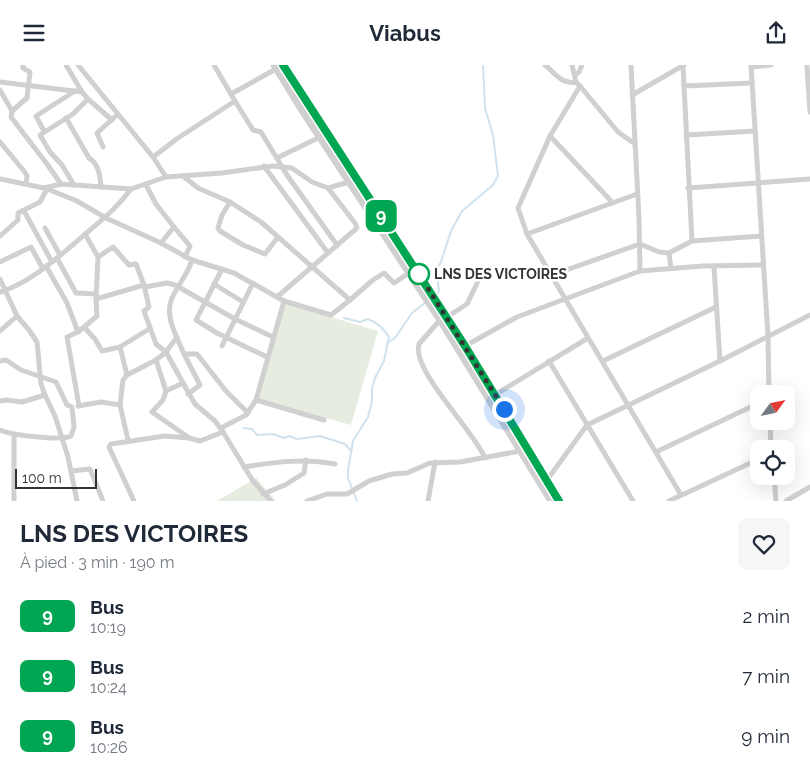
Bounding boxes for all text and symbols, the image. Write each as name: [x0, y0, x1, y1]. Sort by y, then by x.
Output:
icon: menu: [20, 19, 48, 47]
icon: share: [762, 19, 790, 47]
text: Viabus: [369, 20, 441, 46]
line badge: 9: [365, 200, 397, 232]
text: 9: [376, 205, 386, 226]
marker: LNS DES VICTOIRES: [408, 263, 430, 285]
place label: LNS DES VICTOIRES: [434, 266, 568, 282]
north arrow: [750, 385, 795, 430]
map controls: [750, 385, 795, 485]
your location: [492, 397, 517, 422]
button: locate: [750, 440, 795, 485]
scale bar: [15, 466, 98, 489]
text: 100 m: [22, 470, 62, 486]
button: heart: [738, 518, 790, 570]
text: LNS DES VICTOIRES: [20, 519, 248, 548]
text: À pied · 3 min · 190 m: [20, 553, 174, 572]
text: Bus: [90, 596, 124, 618]
text: 9: [42, 605, 53, 626]
text: 2 min: [743, 605, 790, 627]
text: 10:19: [90, 618, 126, 637]
text: Bus: [90, 656, 124, 678]
text: 9: [42, 665, 53, 686]
text: 7 min: [742, 665, 790, 687]
text: 10:24: [90, 678, 127, 697]
text: Bus: [90, 716, 124, 738]
text: 9: [42, 725, 53, 746]
text: 9 min: [741, 725, 790, 747]
text: 10:26: [90, 738, 128, 757]

